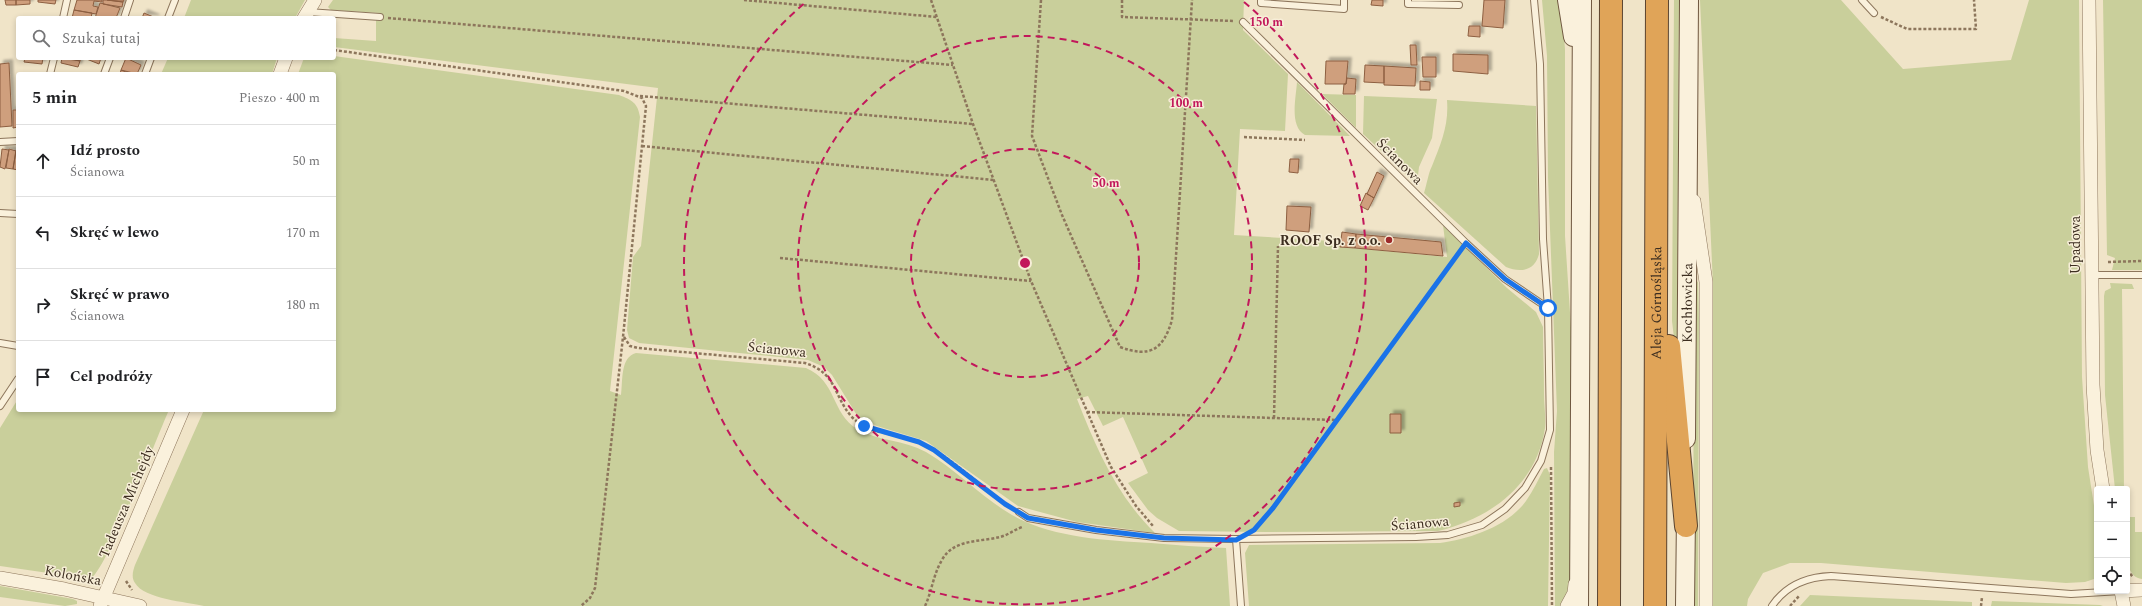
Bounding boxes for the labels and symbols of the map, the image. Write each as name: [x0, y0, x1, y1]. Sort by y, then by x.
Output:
text: 150 m: [1249, 13, 1283, 32]
text: 100 m: [1169, 94, 1203, 113]
street label: Ścianowa: [1371, 133, 1428, 190]
text: 50 m: [1092, 174, 1120, 193]
street label: Upadowa: [2065, 216, 2086, 274]
place label: ROOF Sp. z o.o.: [1280, 230, 1381, 251]
marker: ROOF Sp. z o.o.: [1384, 235, 1394, 245]
street label: Aleja Górnośląska: [1646, 246, 1667, 360]
centre of rings: [1018, 256, 1032, 270]
street label: Kochłowicka: [1677, 263, 1698, 343]
route start: [1539, 299, 1557, 317]
street label: Ścianowa: [747, 336, 807, 363]
route end: [855, 417, 873, 435]
street label: Tadeusza Michejdy: [93, 442, 160, 561]
street label: Ścianowa: [1390, 510, 1450, 537]
street label: Kolońska: [43, 560, 103, 591]

